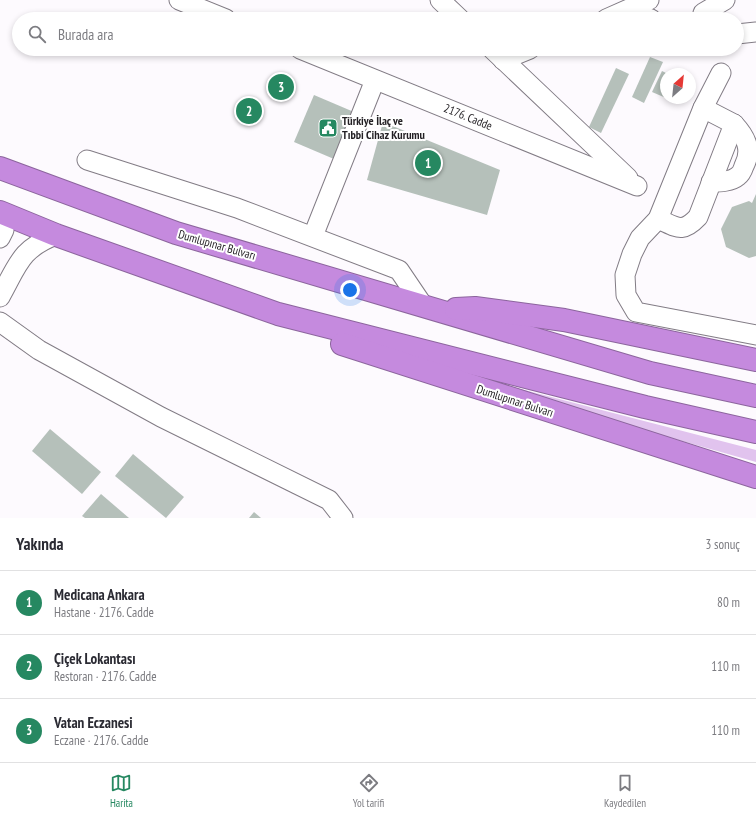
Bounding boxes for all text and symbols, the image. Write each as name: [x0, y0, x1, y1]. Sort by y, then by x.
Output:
search box: [12, 12, 744, 56]
icon: search: [26, 23, 48, 45]
text: Burada ara: [58, 25, 113, 44]
north arrow: [660, 68, 696, 104]
pin: 3: [268, 72, 294, 102]
pin: 2: [236, 96, 262, 126]
street label: 2176. Cadde: [442, 100, 495, 133]
place label: Türkiye İlaç ve Tıbbi Cihaz Kurumu: [342, 113, 425, 142]
public building icon: Türkiye İlaç ve Tıbbi Cihaz Kurumu: [317, 117, 339, 139]
pin: 1: [415, 148, 441, 178]
street label: Dumlupınar Bulvarı: [177, 226, 258, 263]
your location: [340, 280, 360, 300]
street label: Dumlupınar Bulvarı: [475, 381, 556, 420]
text: Yakında: [16, 533, 63, 555]
text: 3 sonuç: [705, 536, 740, 553]
text: Medicana Ankara: [54, 585, 145, 604]
text: 1: [26, 594, 32, 611]
text: 80 m: [717, 594, 740, 611]
text: Hastane · 2176. Cadde: [54, 604, 154, 621]
text: Çiçek Lokantası: [54, 649, 136, 668]
text: 2: [26, 658, 32, 675]
text: 110 m: [711, 658, 740, 675]
text: Restoran · 2176. Cadde: [54, 668, 157, 685]
text: Vatan Eczanesi: [54, 713, 133, 732]
text: 3: [26, 722, 32, 739]
text: 110 m: [711, 722, 740, 739]
text: Eczane · 2176. Cadde: [54, 732, 149, 749]
tab: Harita: [110, 772, 133, 810]
tab: Yol tarifi: [353, 772, 384, 810]
tab: Kaydedilen: [604, 772, 646, 810]

